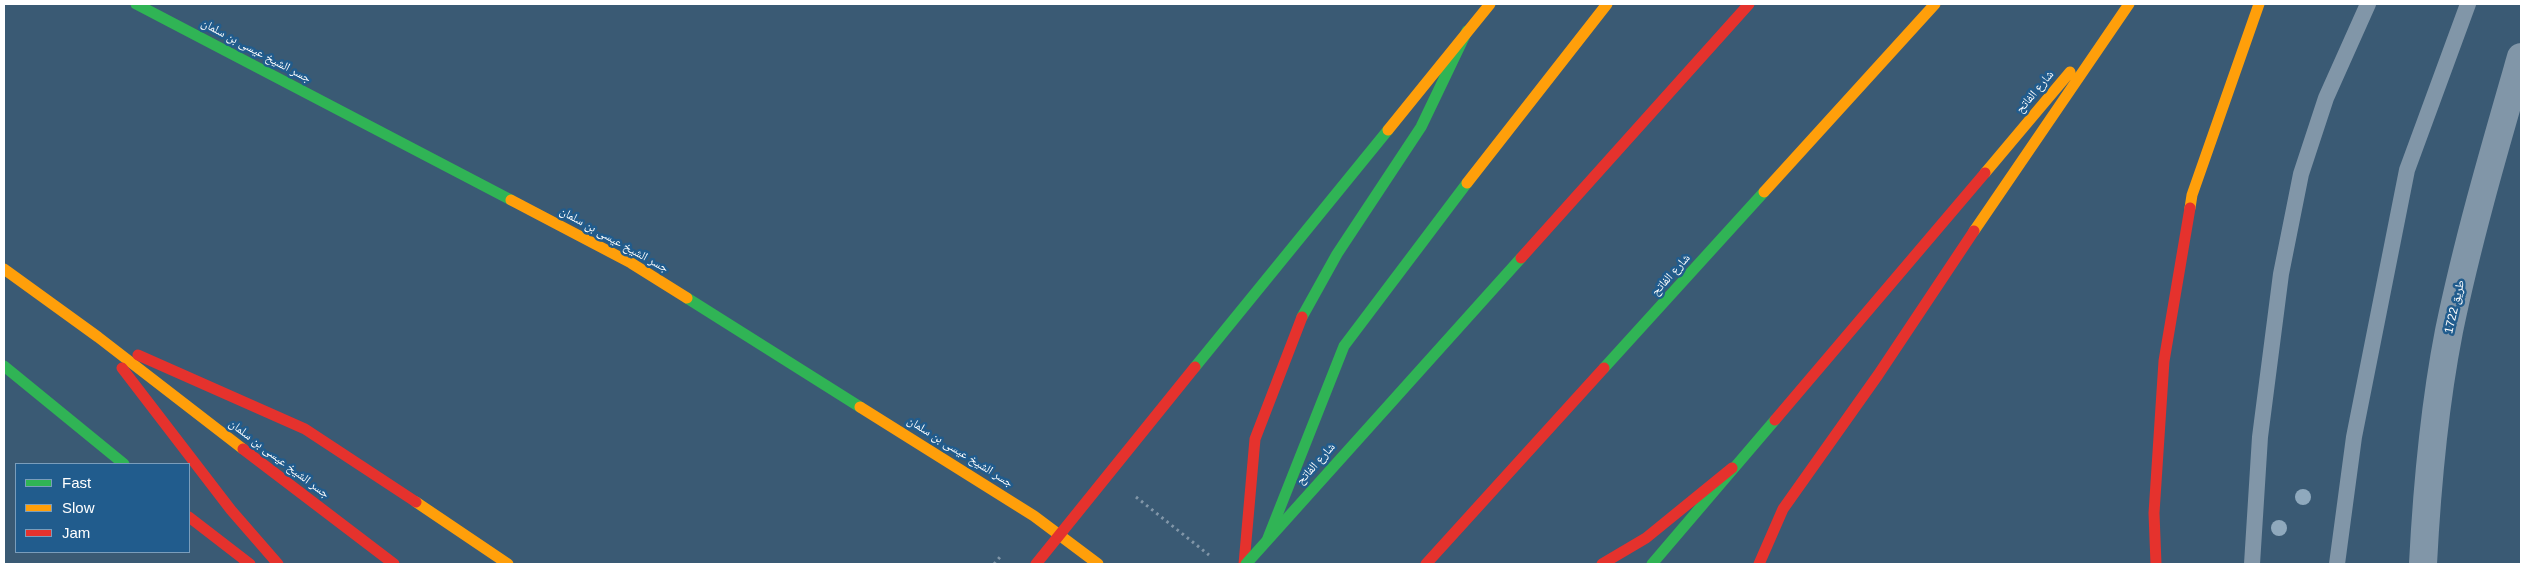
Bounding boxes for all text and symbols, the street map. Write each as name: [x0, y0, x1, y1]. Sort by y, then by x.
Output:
street label: جسر الشيخ عيسى بن سلمان: [199, 16, 313, 86]
street label: شارع الفاتح: [2013, 68, 2057, 116]
street label: جسر الشيخ عيسى بن سلمان: [557, 204, 671, 276]
street label: شارع الفاتح: [1648, 251, 1694, 299]
street label: طريق 1722: [2442, 279, 2468, 335]
street label: جسر الشيخ عيسى بن سلمان: [904, 414, 1016, 490]
street label: جسر الشيخ عيسى بن سلمان: [226, 416, 332, 502]
street label: شارع الفاتح: [1293, 440, 1339, 488]
legend: [15, 463, 190, 553]
text: Fast: [62, 474, 91, 491]
text: Slow: [62, 499, 95, 516]
text: Jam: [62, 524, 90, 541]

